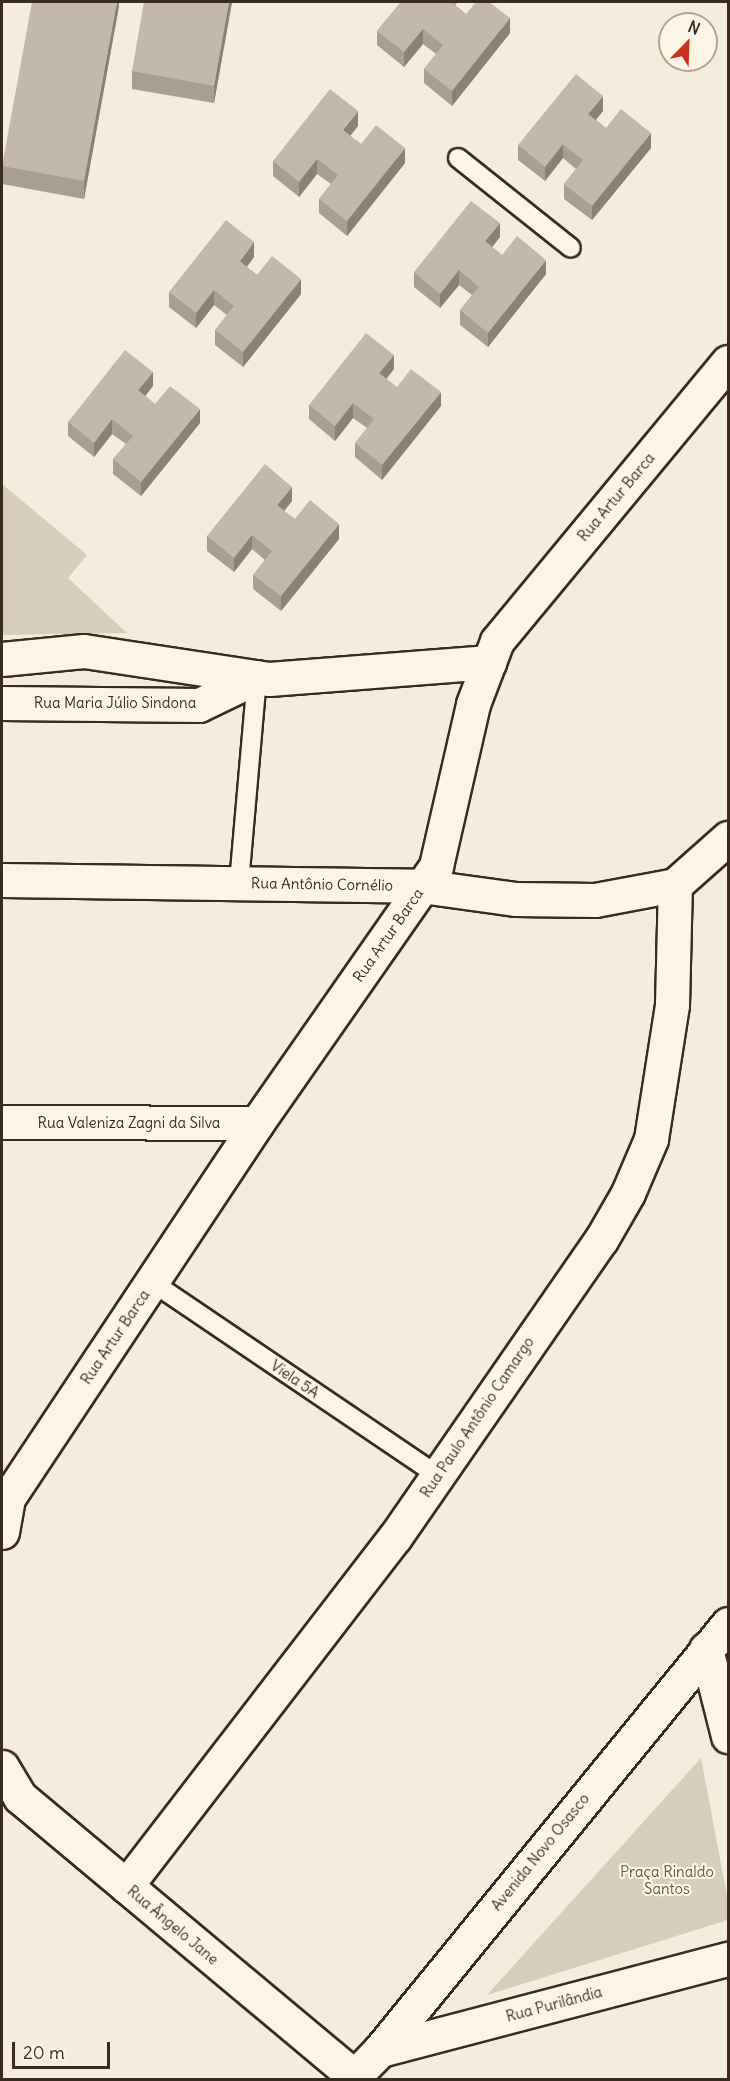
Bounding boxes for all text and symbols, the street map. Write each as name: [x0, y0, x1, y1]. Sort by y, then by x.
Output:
north arrow: [658, 12, 718, 72]
text: N: [685, 16, 703, 39]
street label: Rua Artur Barca: [574, 449, 658, 545]
street label: Rua Maria Júlio Sindona: [34, 694, 196, 712]
street label: Rua Antônio Cornélio: [251, 874, 393, 894]
street label: Rua Artur Barca: [349, 885, 427, 985]
street label: Rua Valeniza Zagni da Silva: [38, 1114, 220, 1132]
street label: Rua Artur Barca: [77, 1286, 153, 1388]
street label: Rua Paulo Antônio Camargo: [416, 1333, 538, 1501]
street label: Viela 5A: [267, 1356, 323, 1402]
street label: Avenida Novo Osasco: [487, 1790, 593, 1914]
park label: Praça Rinaldo Santos: [620, 1862, 714, 1897]
street label: Rua Ângelo Jane: [124, 1882, 222, 1968]
street label: Rua Purilândia: [504, 1983, 604, 2025]
scale bar: [15, 2030, 112, 2068]
text: 20 m: [23, 2041, 65, 2064]

